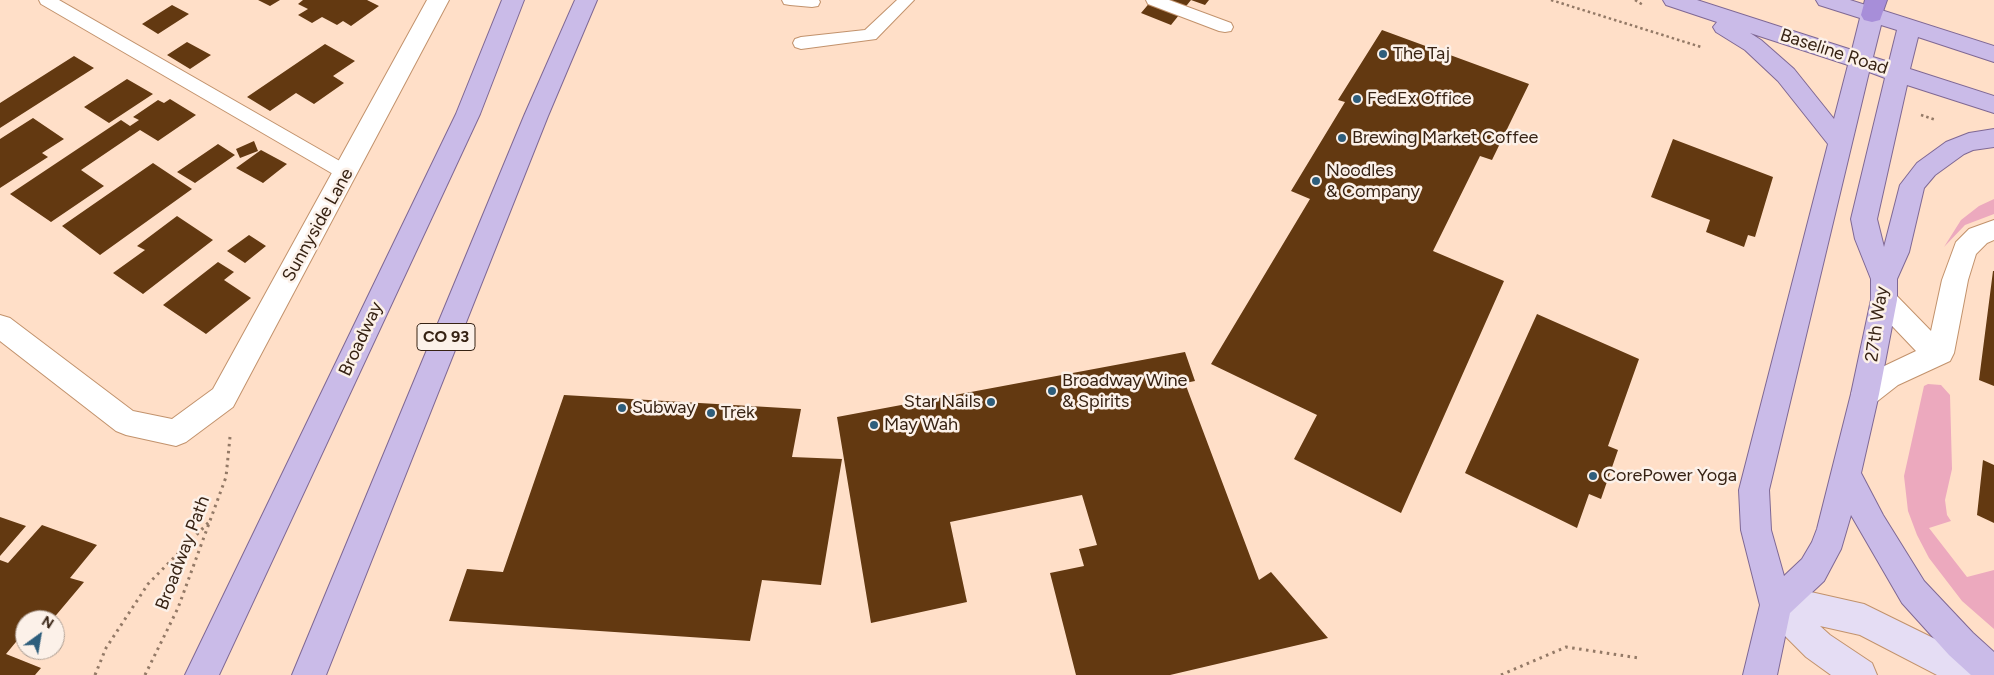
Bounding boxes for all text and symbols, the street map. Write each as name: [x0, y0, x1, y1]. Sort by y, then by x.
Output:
street label: Baseline Road: [1777, 24, 1891, 80]
place label: The Taj: [1393, 43, 1450, 65]
marker: The Taj: [1377, 48, 1389, 60]
place label: FedEx Office: [1367, 88, 1472, 110]
marker: FedEx Office: [1351, 93, 1363, 105]
place label: Brewing Market Coffee: [1352, 127, 1538, 149]
marker: Brewing Market Coffee: [1336, 132, 1348, 144]
place label: Noodles & Company: [1326, 160, 1420, 202]
street label: Sunnyside Lane: [278, 165, 358, 285]
marker: Noodles & Company: [1310, 175, 1322, 187]
street label: 27th Way: [1861, 285, 1893, 363]
street label: Broadway: [334, 298, 388, 380]
road number: CO 93: [417, 324, 475, 351]
place label: Broadway Wine & Spirits: [1062, 370, 1187, 412]
marker: Broadway Wine & Spirits: [1046, 385, 1058, 397]
place label: Star Nails: [904, 391, 981, 413]
marker: Star Nails: [985, 396, 997, 408]
place label: Subway: [632, 397, 696, 419]
marker: Subway: [616, 402, 628, 414]
place label: Trek: [721, 402, 755, 424]
marker: Trek: [705, 407, 717, 419]
place label: May Wah: [884, 414, 958, 436]
marker: May Wah: [868, 419, 880, 431]
place label: CorePower Yoga: [1603, 465, 1737, 487]
marker: CorePower Yoga: [1587, 470, 1599, 482]
street label: Broadway Path: [151, 493, 215, 613]
north arrow: [15, 610, 65, 660]
text: N: [39, 613, 57, 633]

